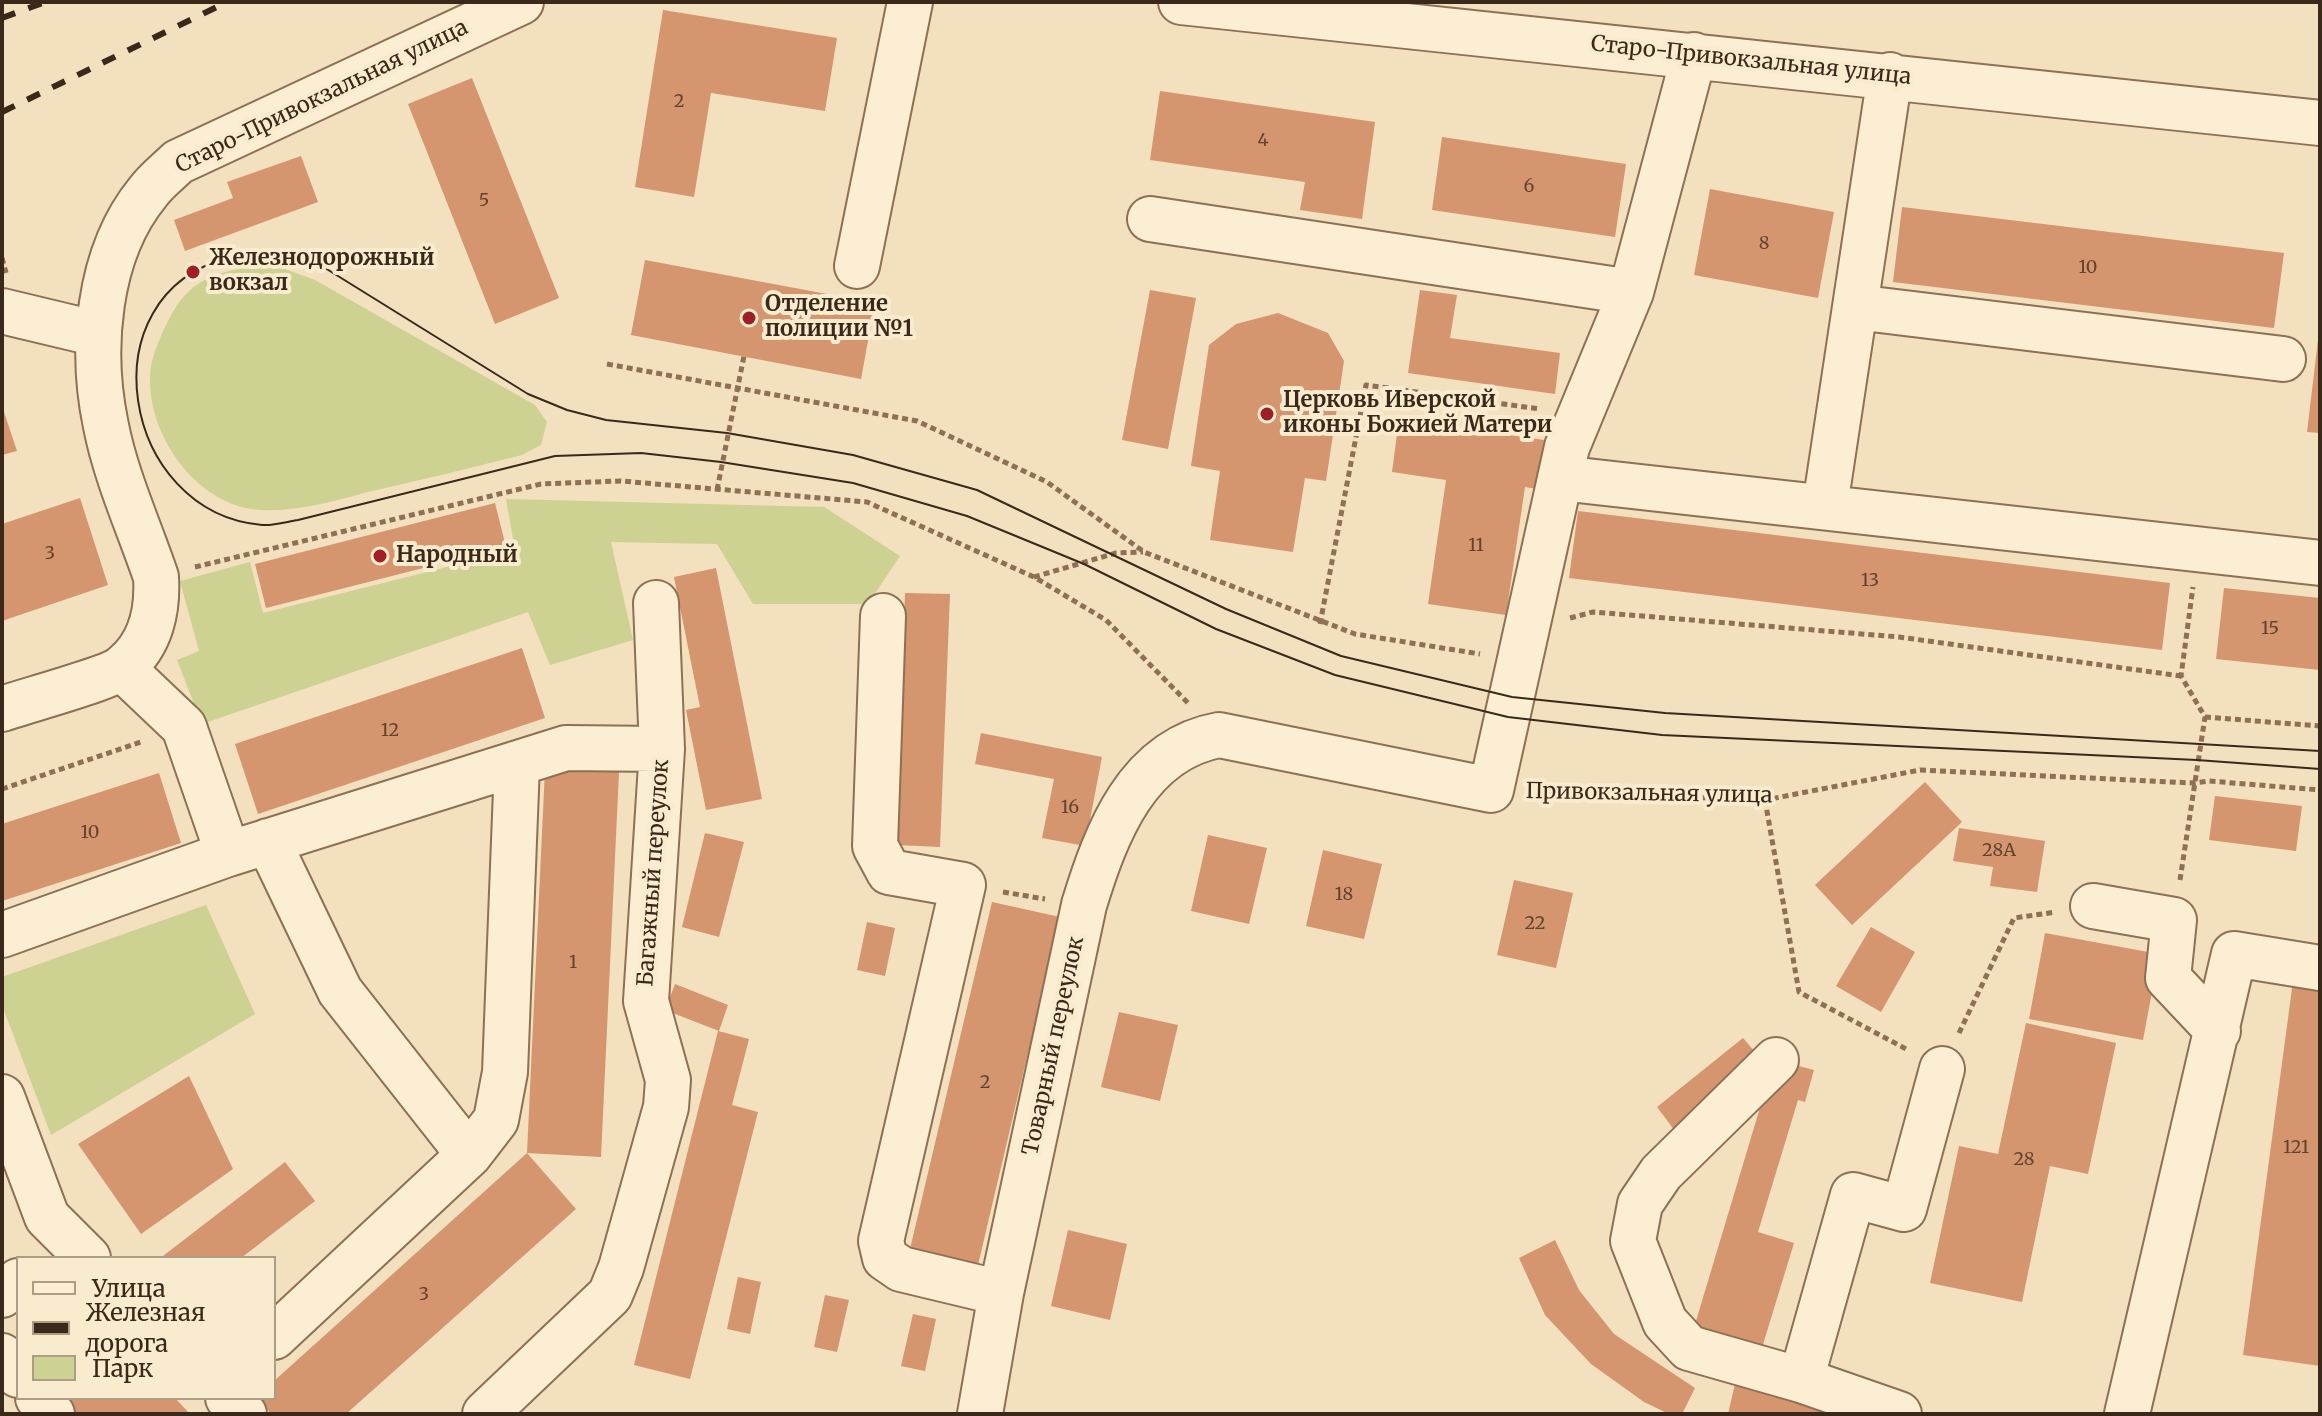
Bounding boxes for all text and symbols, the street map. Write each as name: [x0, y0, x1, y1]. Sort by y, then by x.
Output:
street label: Старо-Привокзальная улица: [171, 15, 473, 179]
street label: Старо-Привокзальная улица: [1589, 31, 1913, 91]
house number: 2: [674, 91, 684, 113]
house number: 4: [1257, 130, 1269, 152]
house number: 6: [1524, 176, 1534, 198]
house number: 5: [479, 190, 489, 212]
house number: 8: [1759, 233, 1769, 255]
place label: Железнодорожный вокзал: [209, 246, 435, 298]
house number: 10: [2079, 257, 2097, 279]
marker: Железнодорожный вокзал: [184, 263, 202, 281]
place label: Отделение полиции №1: [765, 292, 913, 344]
marker: Отделение полиции №1: [740, 309, 758, 327]
place label: Церковь Иверской иконы Божией Матери: [1283, 388, 1552, 440]
marker: Церковь Иверской иконы Божией Матери: [1258, 405, 1276, 423]
house number: 11: [1468, 535, 1484, 557]
house number: 3: [45, 543, 55, 565]
place label: Народный: [396, 543, 518, 569]
marker: Народный: [371, 547, 389, 565]
house number: 13: [1861, 570, 1879, 592]
house number: 15: [2261, 618, 2279, 640]
house number: 12: [381, 720, 399, 742]
street label: Багажный переулок: [633, 758, 675, 988]
street label: Привокзальная улица: [1525, 779, 1773, 809]
house number: 16: [1061, 797, 1079, 819]
house number: 10: [81, 822, 99, 844]
house number: 28А: [1982, 840, 2016, 862]
house number: 18: [1335, 884, 1353, 906]
house number: 22: [1524, 913, 1546, 935]
street label: Товарный переулок: [1018, 934, 1090, 1158]
house number: 1: [569, 952, 577, 974]
house number: 2: [980, 1072, 990, 1094]
house number: 121: [2283, 1137, 2309, 1159]
house number: 28: [2013, 1149, 2035, 1171]
legend: [16, 1256, 276, 1400]
text: Улица: [92, 1273, 166, 1304]
house number: 3: [419, 1284, 429, 1306]
text: Железная дорога: [86, 1297, 205, 1359]
text: Парк: [92, 1353, 153, 1384]

